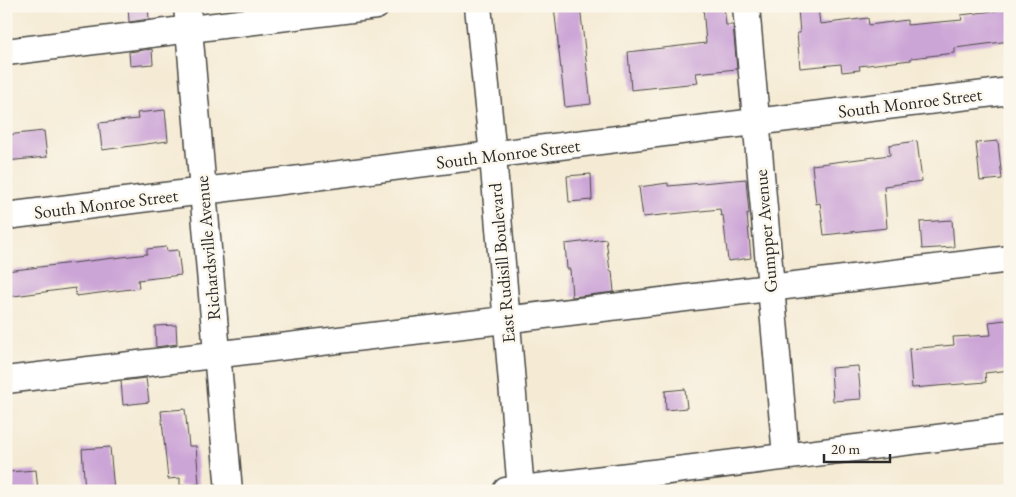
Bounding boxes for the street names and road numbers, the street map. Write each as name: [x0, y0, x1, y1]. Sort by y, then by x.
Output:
street label: South Monroe Street: [837, 82, 983, 123]
street label: South Monroe Street: [435, 133, 581, 174]
street label: Gumpper Avenue: [749, 168, 782, 294]
street label: Richardsville Avenue: [190, 175, 225, 321]
street label: East Rudisill Boulevard: [483, 181, 520, 344]
street label: South Monroe Street: [33, 183, 179, 224]

